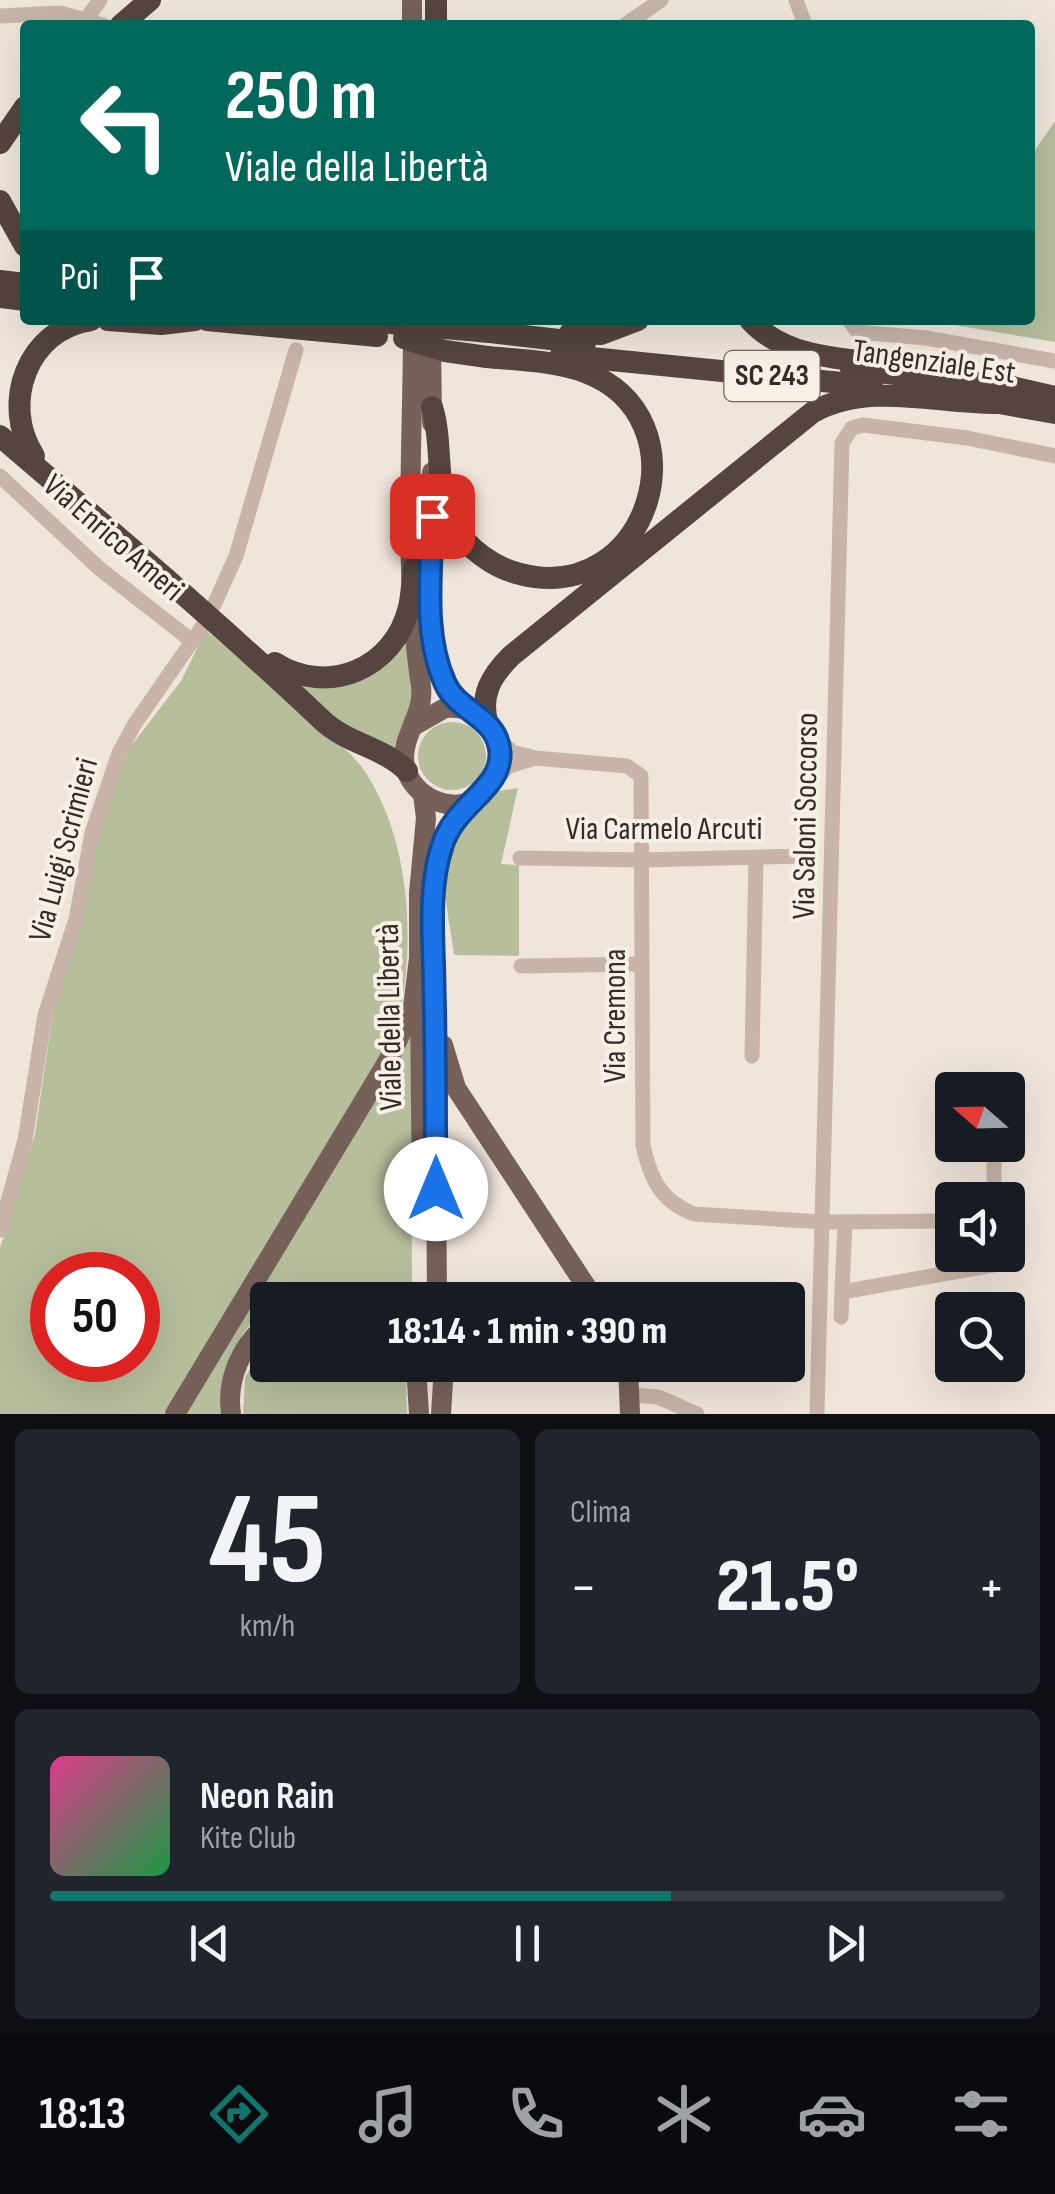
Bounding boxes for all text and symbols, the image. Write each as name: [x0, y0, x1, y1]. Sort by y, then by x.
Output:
text: 250 m: [225, 55, 377, 139]
icon: left: [60, 60, 190, 190]
text: Viale della Libertà: [225, 140, 489, 195]
icon: arrive: [119, 250, 174, 305]
text: Poi: [60, 255, 99, 300]
street label: Tangenziale Est: [850, 331, 1018, 393]
road number: SC 243: [724, 351, 820, 401]
street label: Via Enrico Ameri: [35, 466, 191, 610]
pin: [390, 474, 475, 559]
icon: arrive: [405, 489, 460, 544]
street label: Via Saloni Soccorso: [785, 712, 827, 920]
street label: Via Luigi Scrimieri: [21, 754, 107, 946]
street label: Via Carmelo Arcuti: [566, 810, 762, 849]
street label: Viale della Libertà: [369, 923, 411, 1111]
street label: Via Cremona: [596, 949, 635, 1083]
north arrow: [935, 1072, 1025, 1162]
map controls: [935, 1072, 1025, 1382]
position arrow: [384, 1137, 488, 1241]
button: sound: [935, 1182, 1025, 1272]
speed limit sign: 50: [30, 1252, 160, 1382]
button: search: [935, 1292, 1025, 1382]
text: 18:14 · 1 min · 390 m: [388, 1309, 667, 1354]
text: 45: [209, 1464, 326, 1620]
text: Clima: [570, 1493, 631, 1532]
text: 21.5°: [716, 1542, 859, 1633]
text: −: [570, 1555, 597, 1622]
text: +: [978, 1555, 1005, 1622]
text: km/h: [240, 1607, 295, 1646]
text: Neon Rain: [200, 1774, 334, 1819]
text: Kite Club: [200, 1819, 296, 1858]
icon: previous: [182, 1916, 237, 1971]
icon: pause: [500, 1916, 555, 1971]
icon: next: [818, 1916, 873, 1971]
icon: directions: [204, 2079, 274, 2149]
icon: music: [353, 2079, 423, 2149]
icon: phone: [501, 2079, 571, 2149]
icon: climate: [649, 2079, 719, 2149]
icon: car: [797, 2079, 867, 2149]
icon: filters: [946, 2079, 1016, 2149]
text: 18:13: [39, 2087, 126, 2142]

